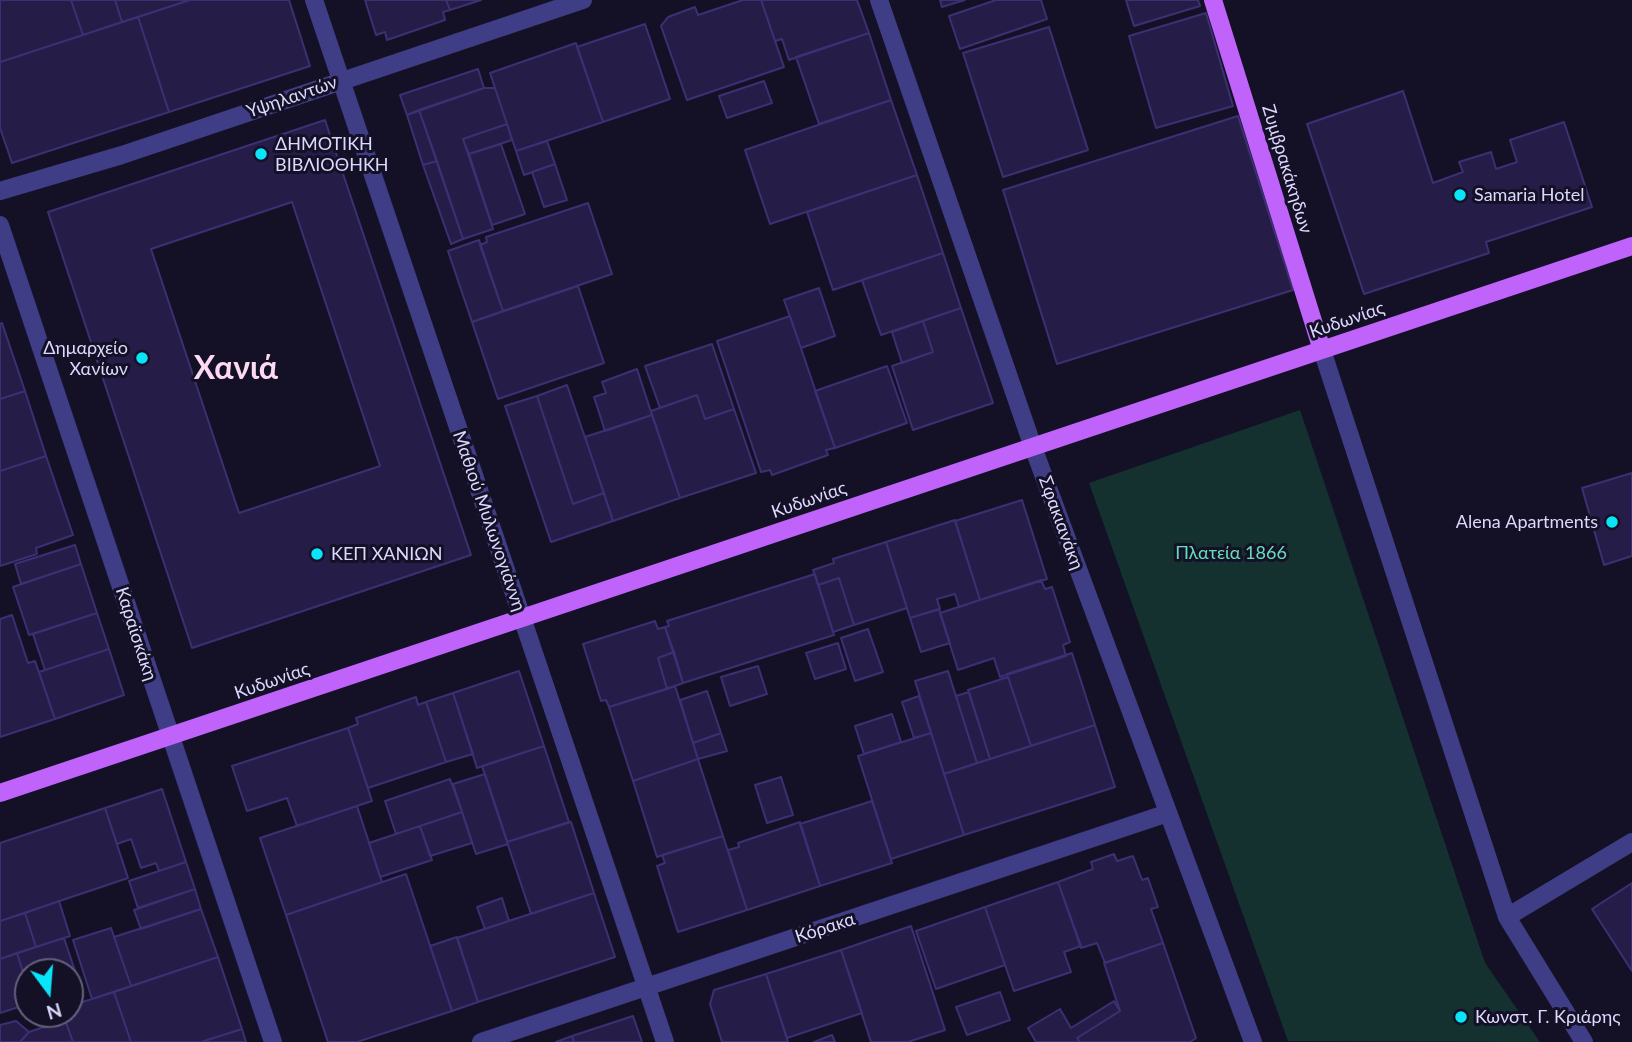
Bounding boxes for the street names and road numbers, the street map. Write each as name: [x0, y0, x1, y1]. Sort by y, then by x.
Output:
street label: Υψηλαντών: [244, 71, 340, 123]
street label: Ζυμβρακάκηδων: [1257, 102, 1317, 236]
street label: Κυδωνίας: [1307, 297, 1387, 343]
street label: Μαθιού Μυλωνογιάννη: [448, 428, 530, 614]
street label: Σφακιανάκη: [1034, 473, 1088, 573]
street label: Κυδωνίας: [769, 477, 849, 523]
street label: Καραϊσκάκη: [111, 584, 161, 684]
street label: Κυδωνίας: [232, 658, 312, 704]
street label: Κόρακα: [792, 908, 858, 948]

